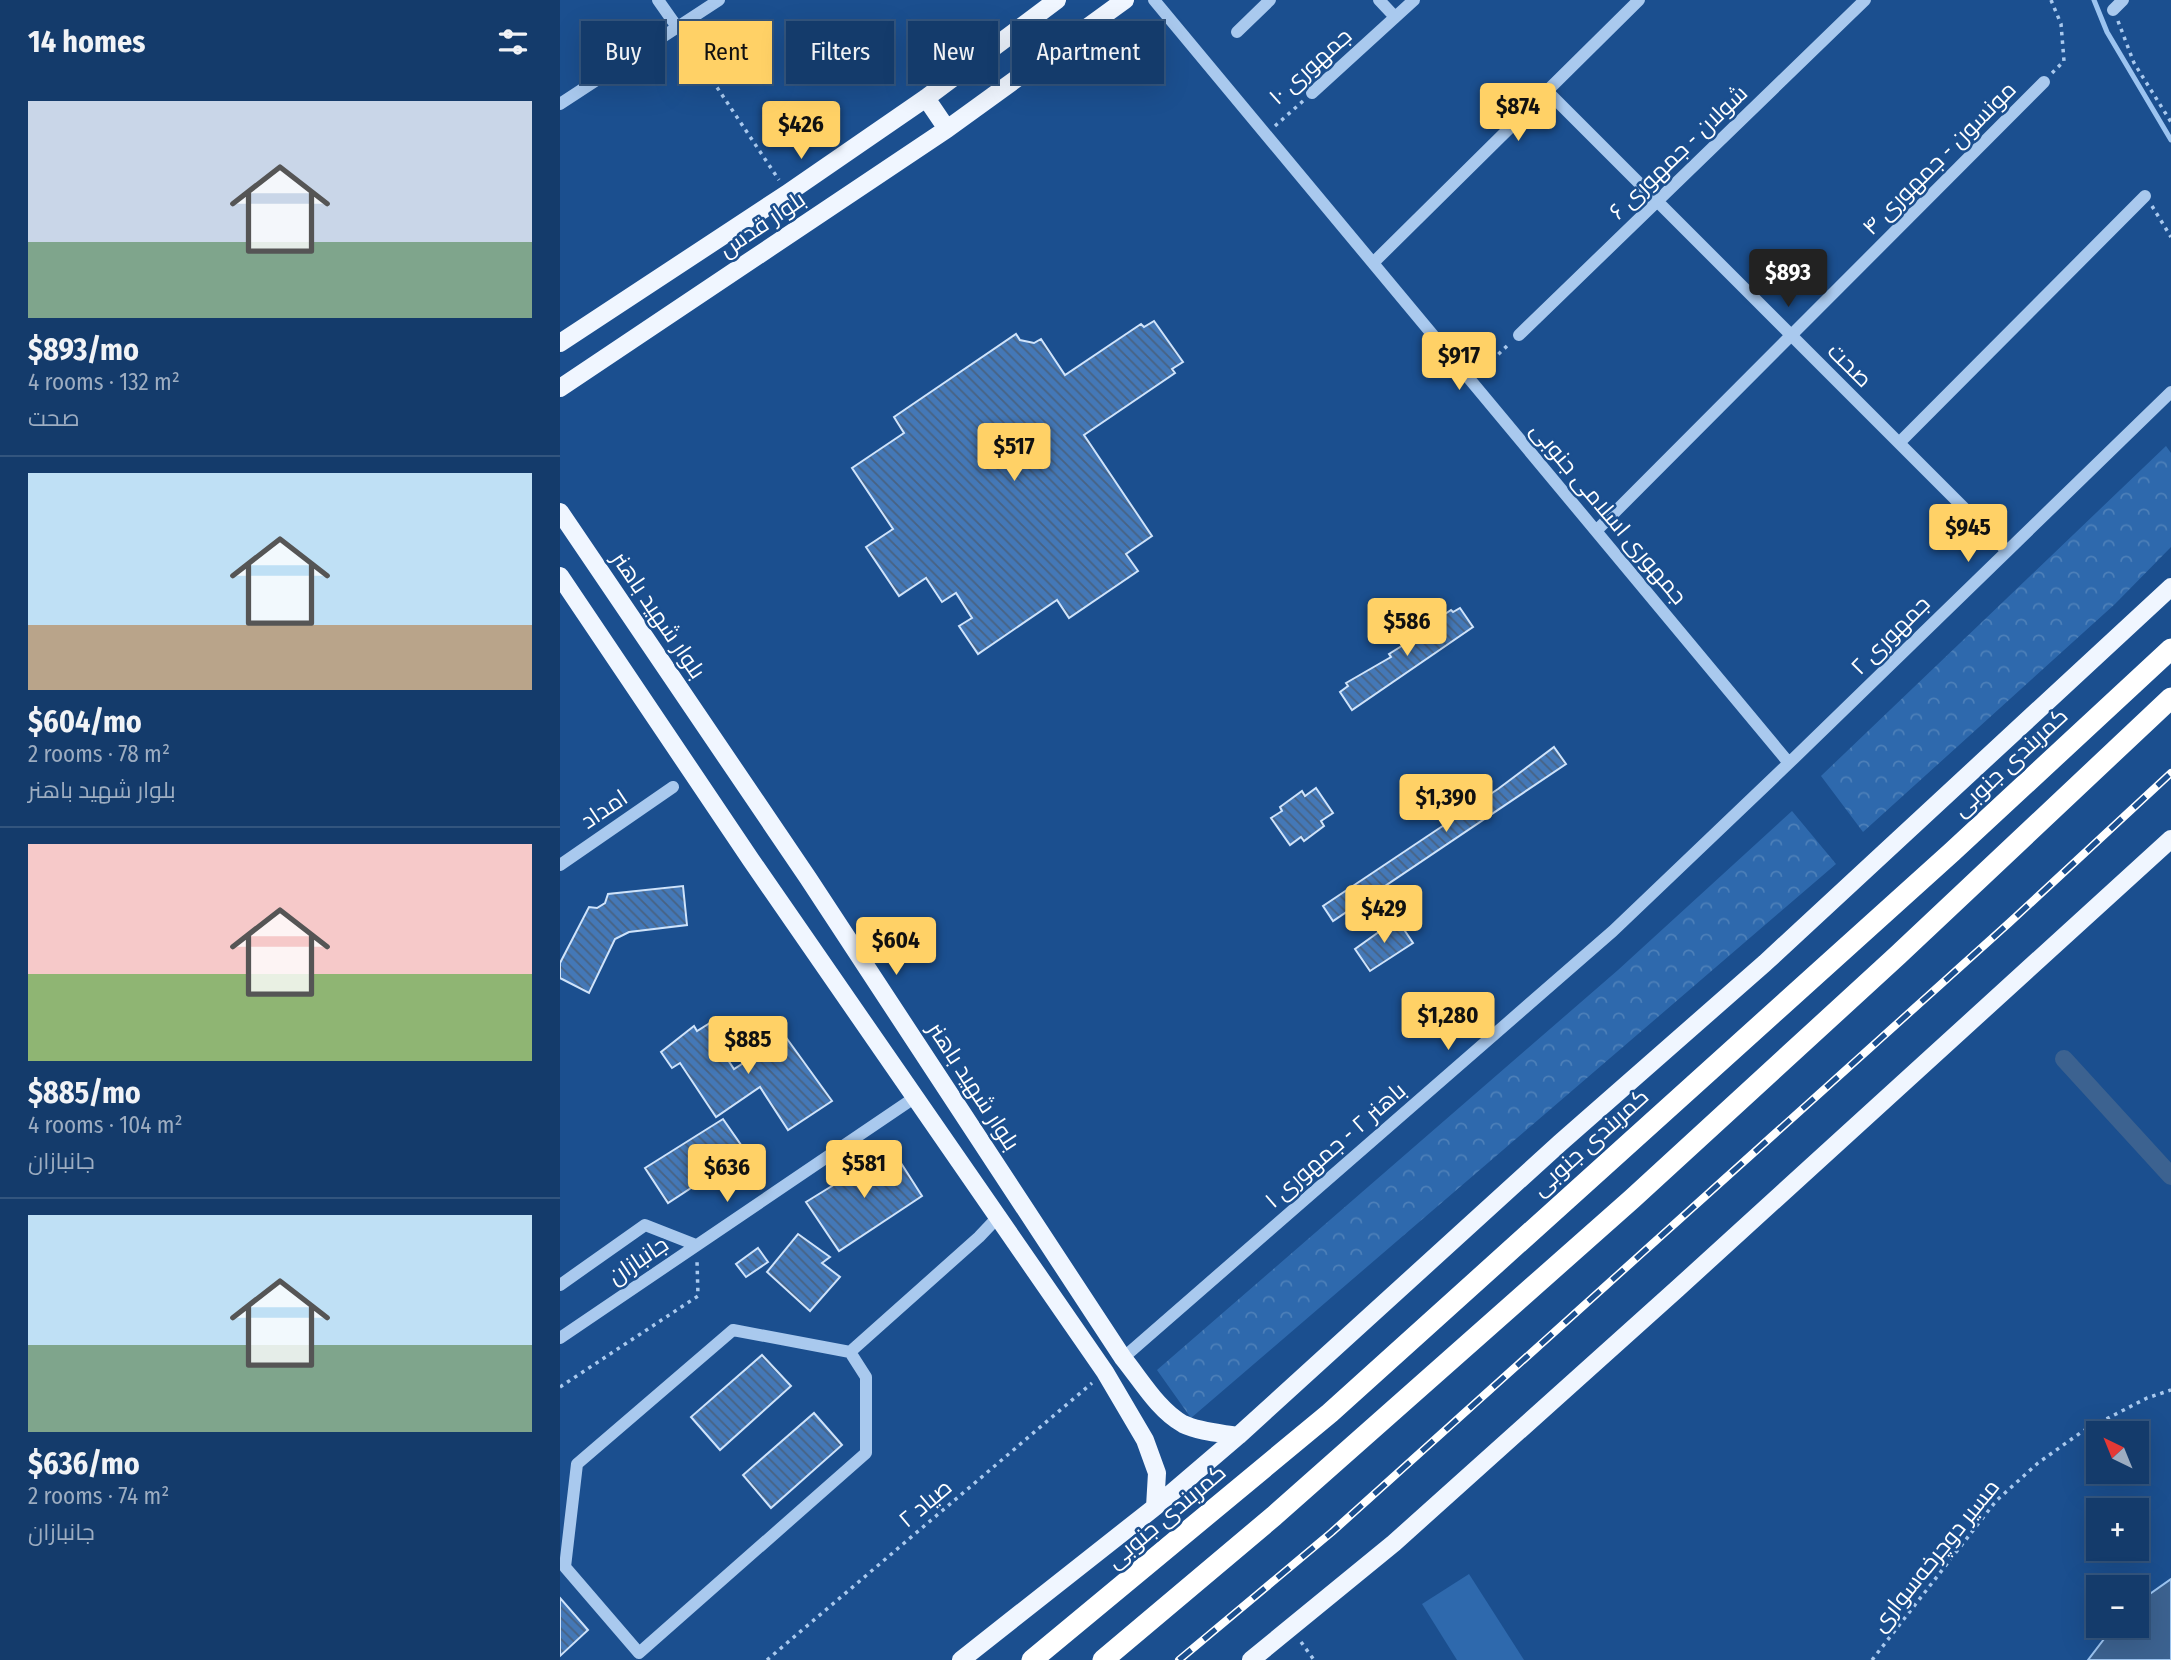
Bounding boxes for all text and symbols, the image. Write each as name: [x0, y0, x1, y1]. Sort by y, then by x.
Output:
chip: Buy: [581, 21, 665, 84]
chip: Rent: [679, 21, 772, 84]
chip: Filters: [786, 21, 894, 84]
chip: New: [908, 21, 998, 84]
chip: Apartment: [1012, 21, 1164, 84]
street label: جمهوری ۱۰: [1263, 22, 1357, 110]
icon: filters: [494, 23, 532, 61]
text: 14 homes: [28, 24, 145, 60]
street label: مونسون - جمهوری ۴: [1856, 75, 2022, 241]
street label: شولان - جمهوری ۶: [1603, 79, 1753, 225]
pin: $874: [1477, 83, 1559, 143]
text: $874: [1496, 92, 1540, 120]
pin: $426: [760, 102, 842, 161]
text: $426: [778, 110, 824, 138]
icon: home: [217, 146, 343, 272]
street label: بلوار قدس: [713, 185, 811, 263]
pin: $893: [1747, 250, 1829, 309]
text: $893: [1765, 258, 1811, 286]
text: $893/mo: [28, 332, 139, 368]
pin: $917: [1418, 332, 1500, 392]
street label: صحت: [1822, 337, 1878, 393]
text: $917: [1438, 341, 1480, 369]
text: 4 rooms · 132 m²: [28, 368, 180, 396]
text: صحت: [28, 404, 80, 432]
street label: جمهوری اسلامی جنوبی: [1525, 416, 1693, 610]
pin: $517: [973, 424, 1055, 483]
text: $517: [993, 432, 1035, 460]
pin: $945: [1927, 504, 2009, 564]
text: $945: [1945, 513, 1991, 541]
icon: home: [217, 518, 343, 644]
street label: بلوار شهید باهنر: [605, 544, 712, 684]
street label: جمهوری ۲: [1844, 589, 1936, 681]
pin: $586: [1366, 598, 1448, 658]
text: $586: [1384, 607, 1430, 635]
street label: کمربندی جنوبی: [1947, 702, 2073, 822]
text: $604/mo: [28, 704, 142, 740]
text: 2 rooms · 78 m²: [28, 740, 170, 768]
pin: $1,390: [1389, 774, 1503, 834]
text: بلوار شهید باهنر: [28, 776, 176, 804]
street label: امداد: [575, 783, 633, 835]
text: $1,390: [1415, 783, 1477, 811]
pin: $429: [1343, 886, 1425, 945]
icon: home: [217, 889, 343, 1015]
text: $429: [1361, 894, 1407, 922]
pin: $604: [855, 918, 937, 977]
text: $604: [872, 926, 920, 954]
pin: $1,280: [1391, 992, 1505, 1052]
text: $1,280: [1418, 1001, 1478, 1029]
street label: بلوار شهید باهنر: [921, 1015, 1026, 1156]
pin: $885: [707, 1016, 789, 1076]
text: $885: [724, 1025, 772, 1053]
text: $885/mo: [28, 1075, 141, 1111]
street label: باهنر ۲ - جمهوری ۱: [1259, 1076, 1411, 1214]
street label: کمربندی جنوبی: [1526, 1082, 1654, 1202]
text: 4 rooms · 104 m²: [28, 1111, 183, 1139]
pin: $581: [823, 1140, 905, 1200]
pin: $636: [686, 1144, 768, 1204]
text: جانبازان: [28, 1147, 95, 1175]
text: $581: [842, 1149, 886, 1177]
text: $636: [704, 1153, 750, 1181]
street label: جانبازان: [602, 1230, 674, 1290]
icon: home: [217, 1260, 343, 1386]
north arrow: [2086, 1421, 2149, 1484]
map controls: [2086, 1421, 2149, 1638]
text: $636/mo: [28, 1446, 140, 1482]
street label: کمربندی جنوبی: [1101, 1458, 1231, 1574]
street label: صیاد ۲: [893, 1473, 957, 1533]
street label: مسیر دوچرخه‌سواری: [1865, 1473, 2006, 1638]
text: 2 rooms · 74 m²: [28, 1482, 169, 1510]
button: +: [2086, 1498, 2149, 1561]
text: جانبازان: [28, 1518, 95, 1546]
button: −: [2086, 1575, 2149, 1638]

